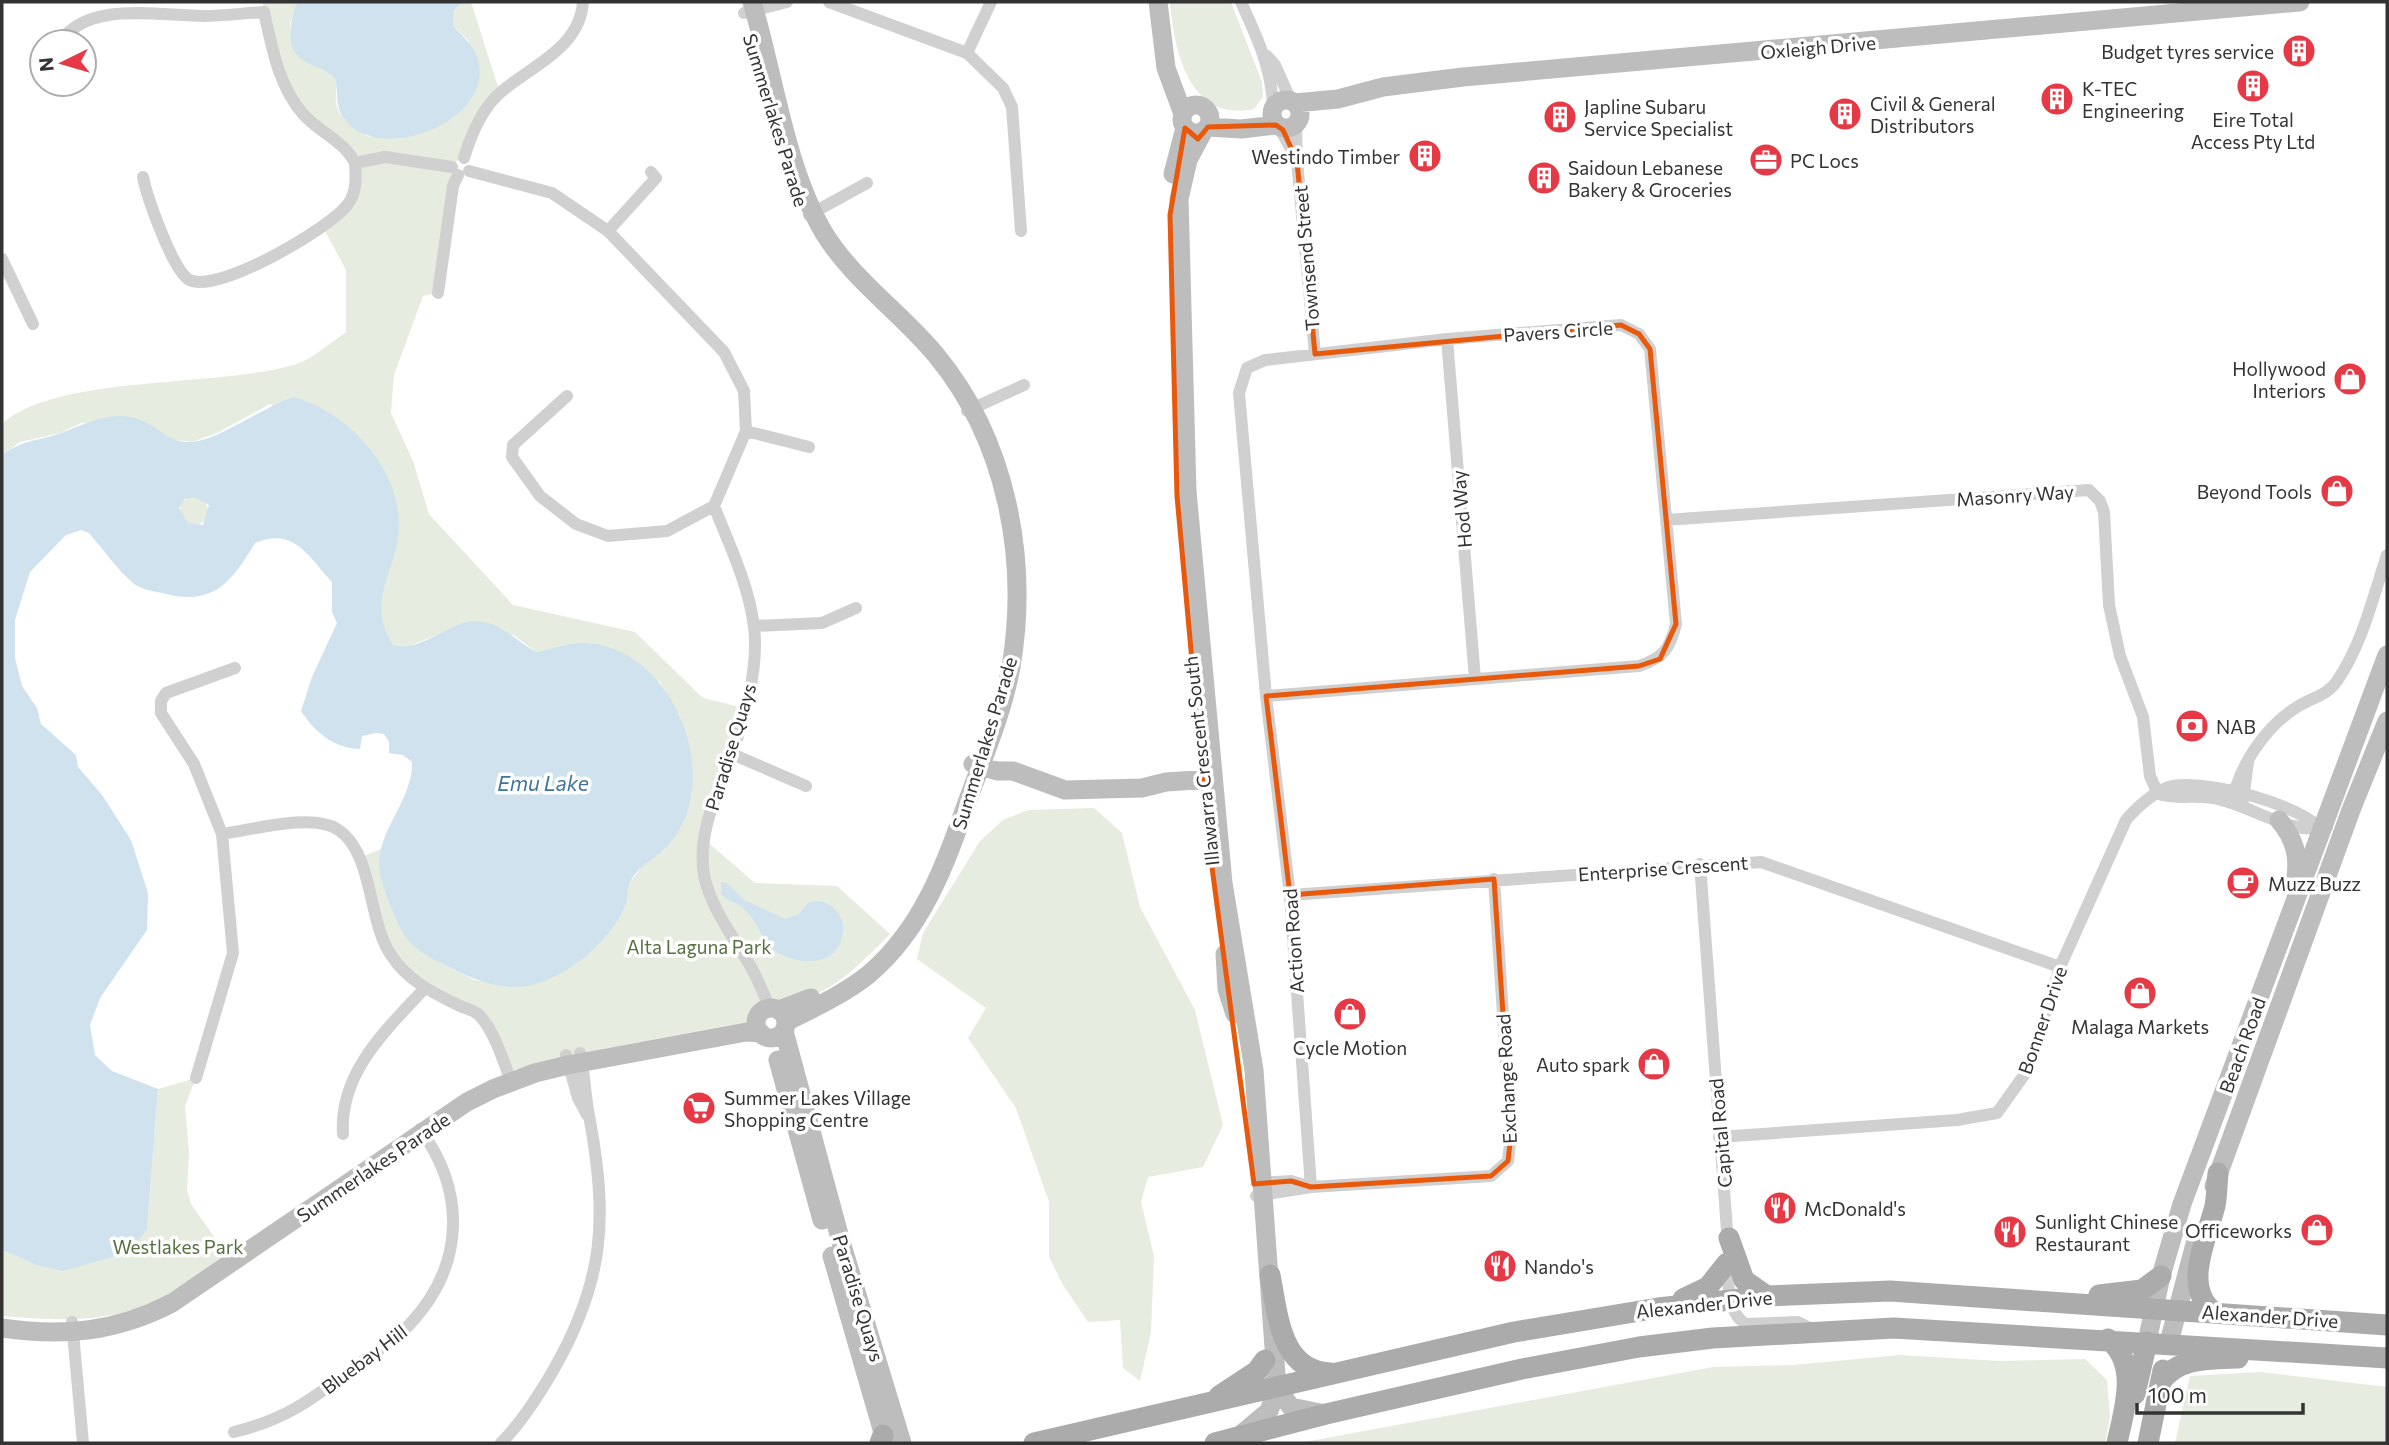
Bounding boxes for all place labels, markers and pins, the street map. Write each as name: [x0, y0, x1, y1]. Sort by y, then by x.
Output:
building icon: Budget tyres service: [2280, 32, 2318, 70]
place label: Budget tyres service: [2101, 40, 2274, 63]
building icon: Eire Total Access Pty Ltd: [2234, 67, 2272, 105]
place label: K-TEC Engineering: [2082, 77, 2184, 122]
building icon: K-TEC Engineering: [2038, 80, 2076, 118]
place label: Civil & General Distributors: [1870, 92, 1996, 137]
place label: Japline Subaru Service Specialist: [1584, 95, 1733, 140]
building icon: Civil & General Distributors: [1826, 95, 1864, 133]
building icon: Japline Subaru Service Specialist: [1541, 98, 1579, 136]
place label: Eire Total Access Pty Ltd: [2191, 108, 2315, 153]
building icon: Westindo Timber: [1406, 137, 1444, 175]
office icon: PC Locs: [1747, 141, 1785, 179]
place label: Westindo Timber: [1251, 145, 1400, 168]
place label: PC Locs: [1790, 149, 1859, 172]
place label: Saidoun Lebanese Bakery & Groceries: [1568, 156, 1732, 201]
building icon: Saidoun Lebanese Bakery & Groceries: [1525, 159, 1563, 197]
place label: Hollywood Interiors: [2232, 357, 2326, 402]
shop icon: Hollywood Interiors: [2331, 360, 2369, 398]
shop icon: Beyond Tools: [2318, 472, 2356, 510]
place label: Beyond Tools: [2197, 480, 2312, 503]
bank icon: NAB: [2173, 707, 2211, 745]
place label: NAB: [2216, 715, 2256, 738]
cafe icon: Muzz Buzz: [2224, 864, 2262, 902]
place label: Muzz Buzz: [2268, 872, 2361, 895]
shop icon: Malaga Markets: [2121, 974, 2159, 1012]
shop icon: Cycle Motion: [1331, 995, 1369, 1033]
place label: Malaga Markets: [2071, 1015, 2209, 1038]
place label: Cycle Motion: [1293, 1036, 1407, 1059]
shop icon: Auto spark: [1635, 1045, 1673, 1083]
place label: Auto spark: [1536, 1053, 1630, 1076]
place label: Summer Lakes Village Shopping Centre: [724, 1086, 911, 1131]
supermarket icon: Summer Lakes Village Shopping Centre: [680, 1089, 718, 1127]
restaurant icon: McDonald's: [1761, 1189, 1799, 1227]
place label: McDonald's: [1804, 1197, 1906, 1220]
place label: Sunlight Chinese Restaurant: [2035, 1210, 2178, 1255]
shop icon: Officeworks: [2298, 1211, 2336, 1249]
restaurant icon: Sunlight Chinese Restaurant: [1991, 1213, 2029, 1251]
place label: Officeworks: [2185, 1219, 2292, 1242]
restaurant icon: Nando's: [1481, 1247, 1519, 1285]
place label: Nando's: [1524, 1255, 1594, 1278]

